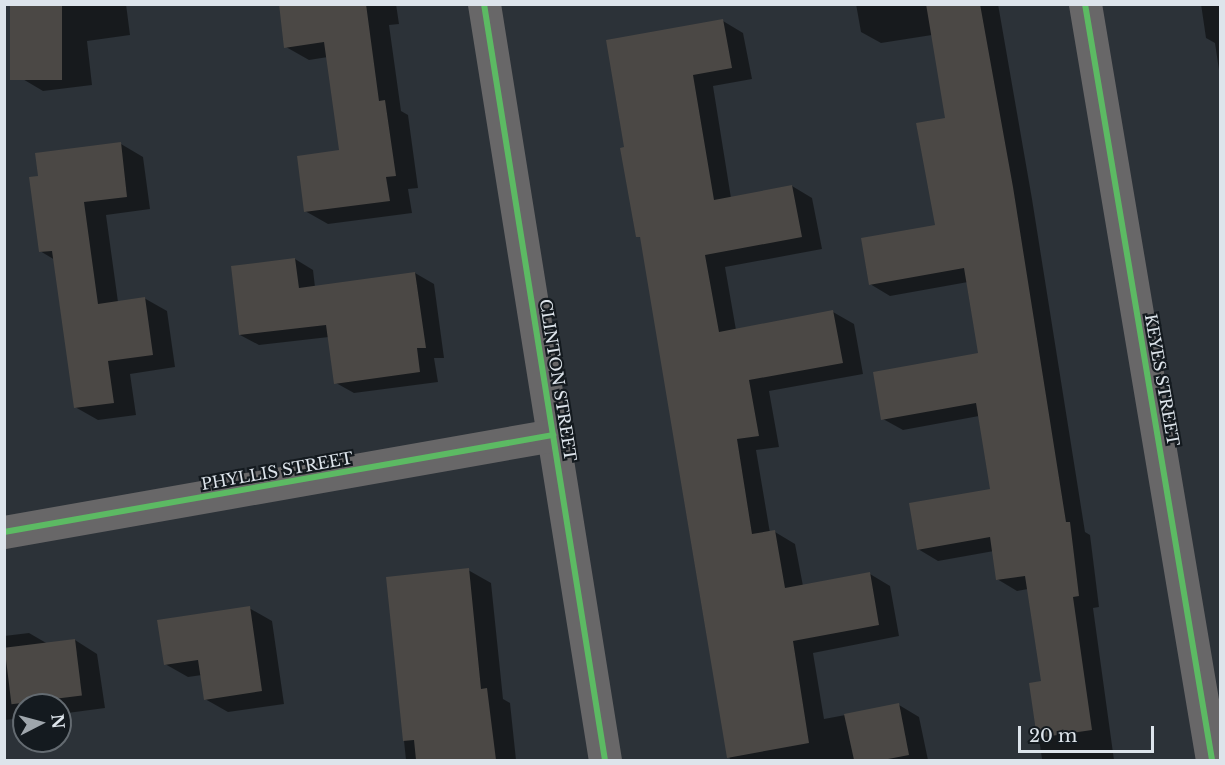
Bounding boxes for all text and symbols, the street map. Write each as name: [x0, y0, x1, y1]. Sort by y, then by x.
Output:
street label: CLINTON STREET: [536, 298, 580, 462]
street label: KEYES STREET: [1141, 312, 1183, 448]
street label: PHYLLIS STREET: [199, 448, 355, 494]
north arrow: [12, 693, 72, 753]
text: N: [47, 713, 69, 730]
scale bar: [1021, 714, 1158, 752]
text: 20 m: [1029, 725, 1077, 747]

